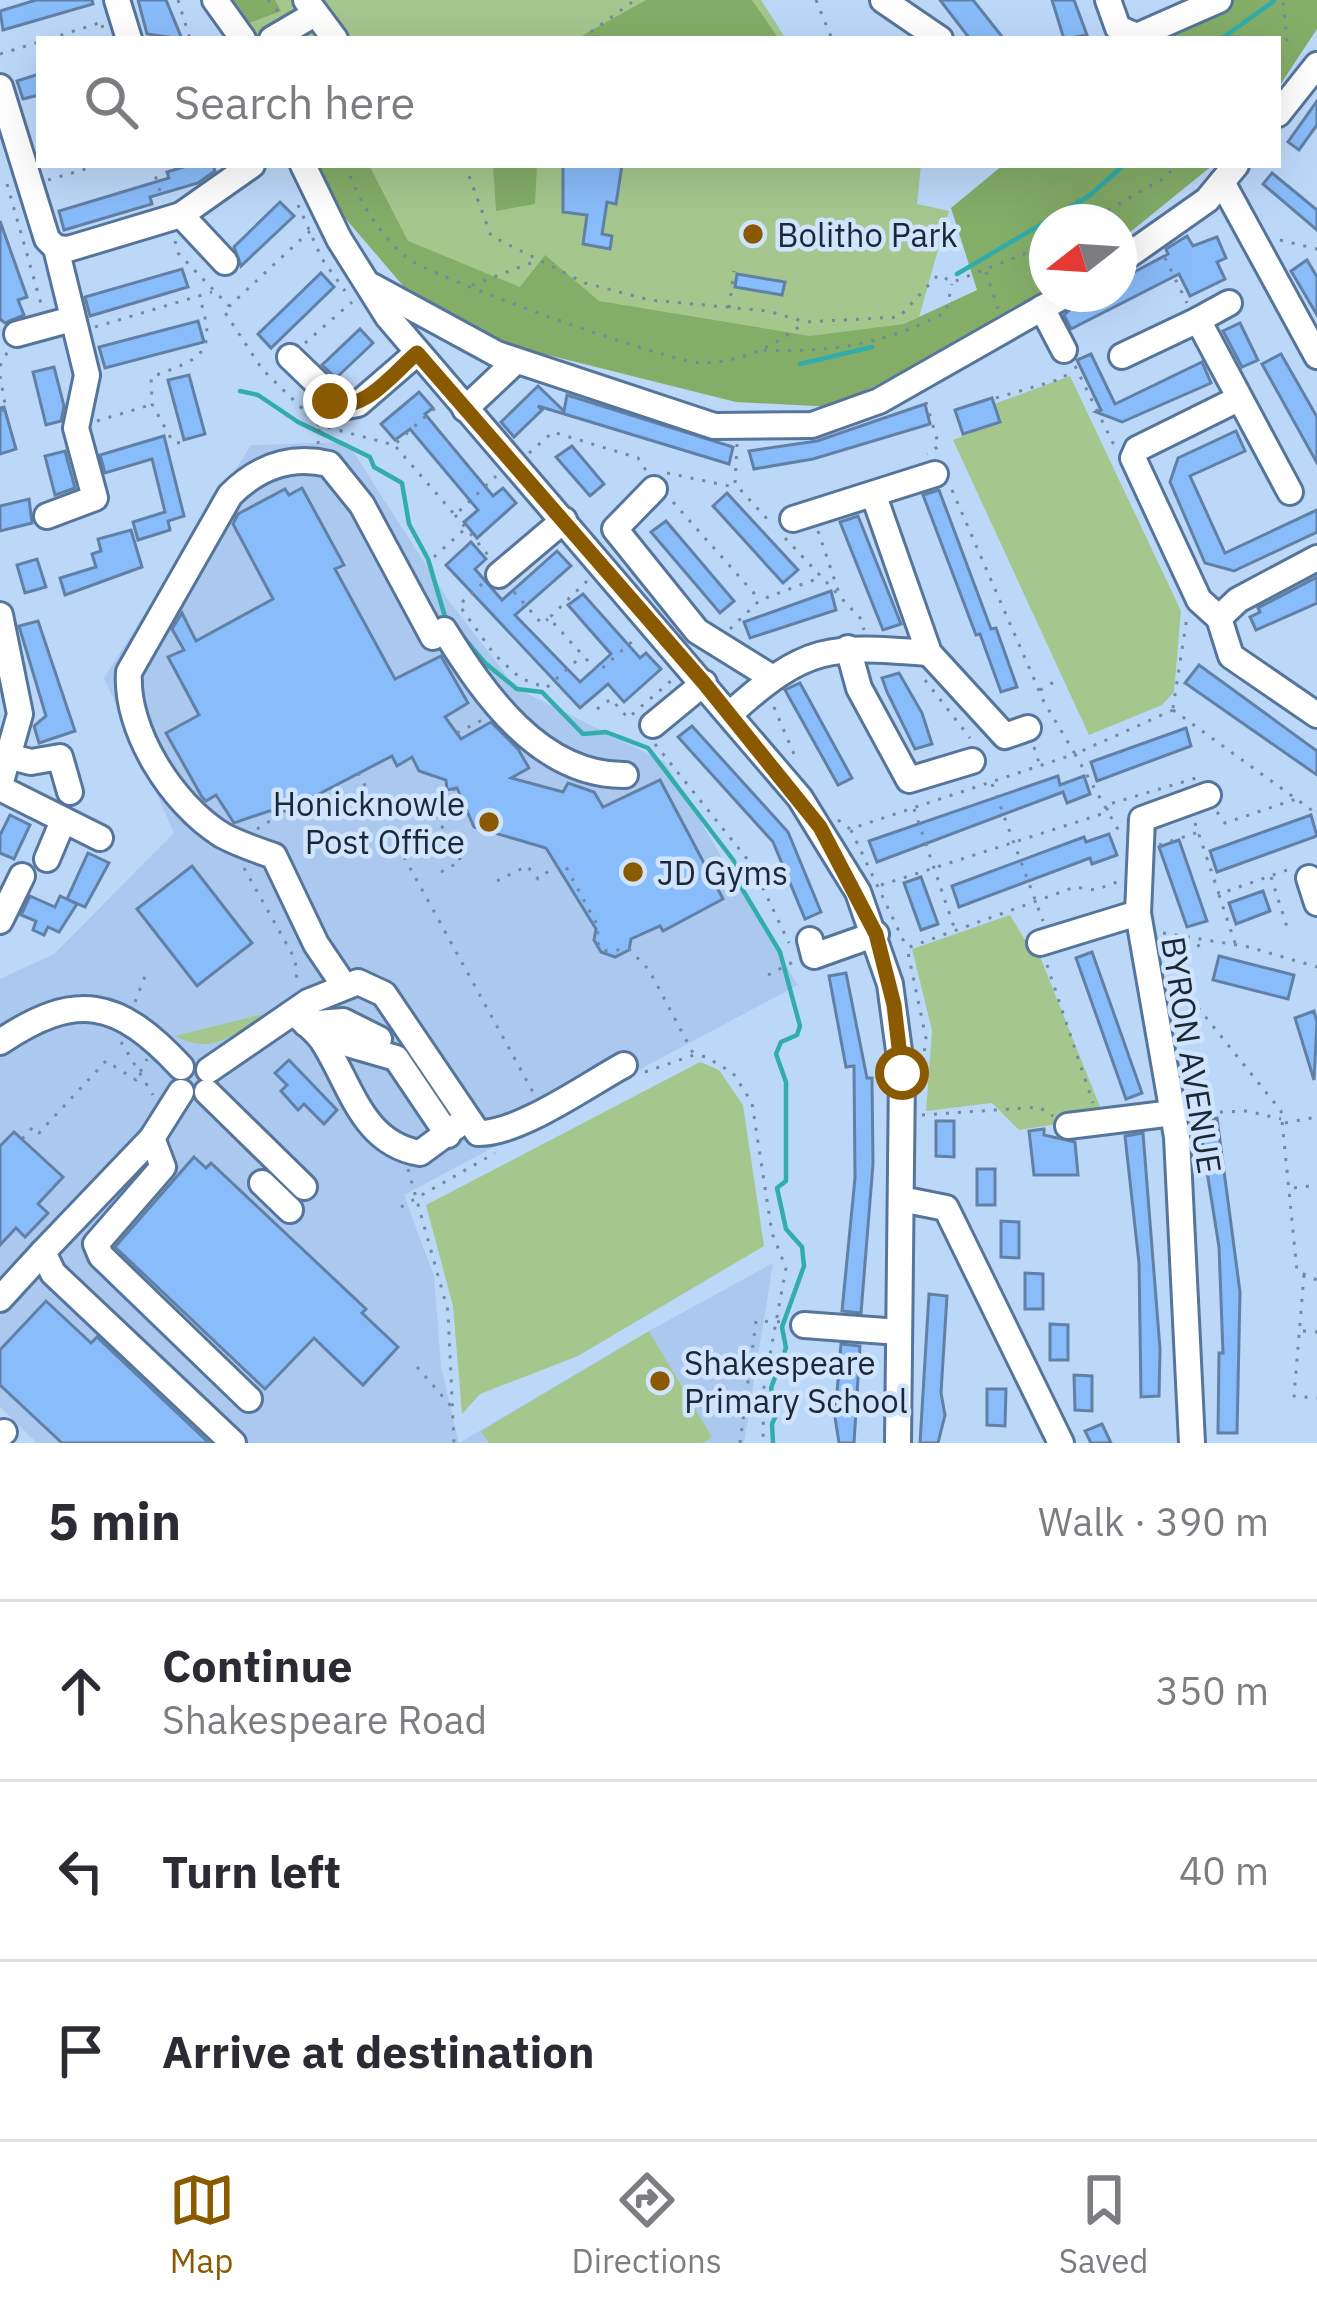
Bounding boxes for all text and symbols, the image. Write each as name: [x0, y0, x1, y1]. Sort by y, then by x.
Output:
search box: [36, 36, 1281, 168]
icon: search: [78, 69, 144, 135]
text: Search here: [174, 73, 415, 131]
north arrow: [1029, 204, 1137, 312]
place label: Bolitho Park: [777, 213, 958, 256]
marker: Bolitho Park: [740, 221, 766, 247]
route end: [303, 374, 357, 428]
place label: Honicknowle Post Office: [273, 782, 465, 863]
marker: Honicknowle Post Office: [476, 809, 502, 835]
place label: JD Gyms: [657, 851, 788, 894]
marker: JD Gyms: [620, 859, 646, 885]
street label: BYRON AVENUE: [1152, 933, 1232, 1177]
route start: [875, 1046, 929, 1100]
place label: Shakespeare Primary School: [684, 1341, 908, 1422]
marker: Shakespeare Primary School: [647, 1368, 673, 1394]
text: 5 min: [48, 1488, 181, 1554]
text: Walk · 390 m: [1038, 1496, 1269, 1547]
text: Continue: [162, 1636, 353, 1694]
icon: ahead: [48, 1658, 114, 1724]
text: 350 m: [1156, 1665, 1269, 1716]
text: Shakespeare Road: [162, 1694, 487, 1745]
icon: left: [48, 1838, 114, 1904]
text: Turn left: [162, 1842, 341, 1900]
text: 40 m: [1179, 1845, 1269, 1896]
icon: arrive: [48, 2018, 114, 2084]
text: Arrive at destination: [162, 2022, 595, 2080]
tab: Map: [169, 2167, 235, 2282]
tab: Directions: [572, 2167, 722, 2282]
tab: Saved: [1059, 2167, 1148, 2282]

